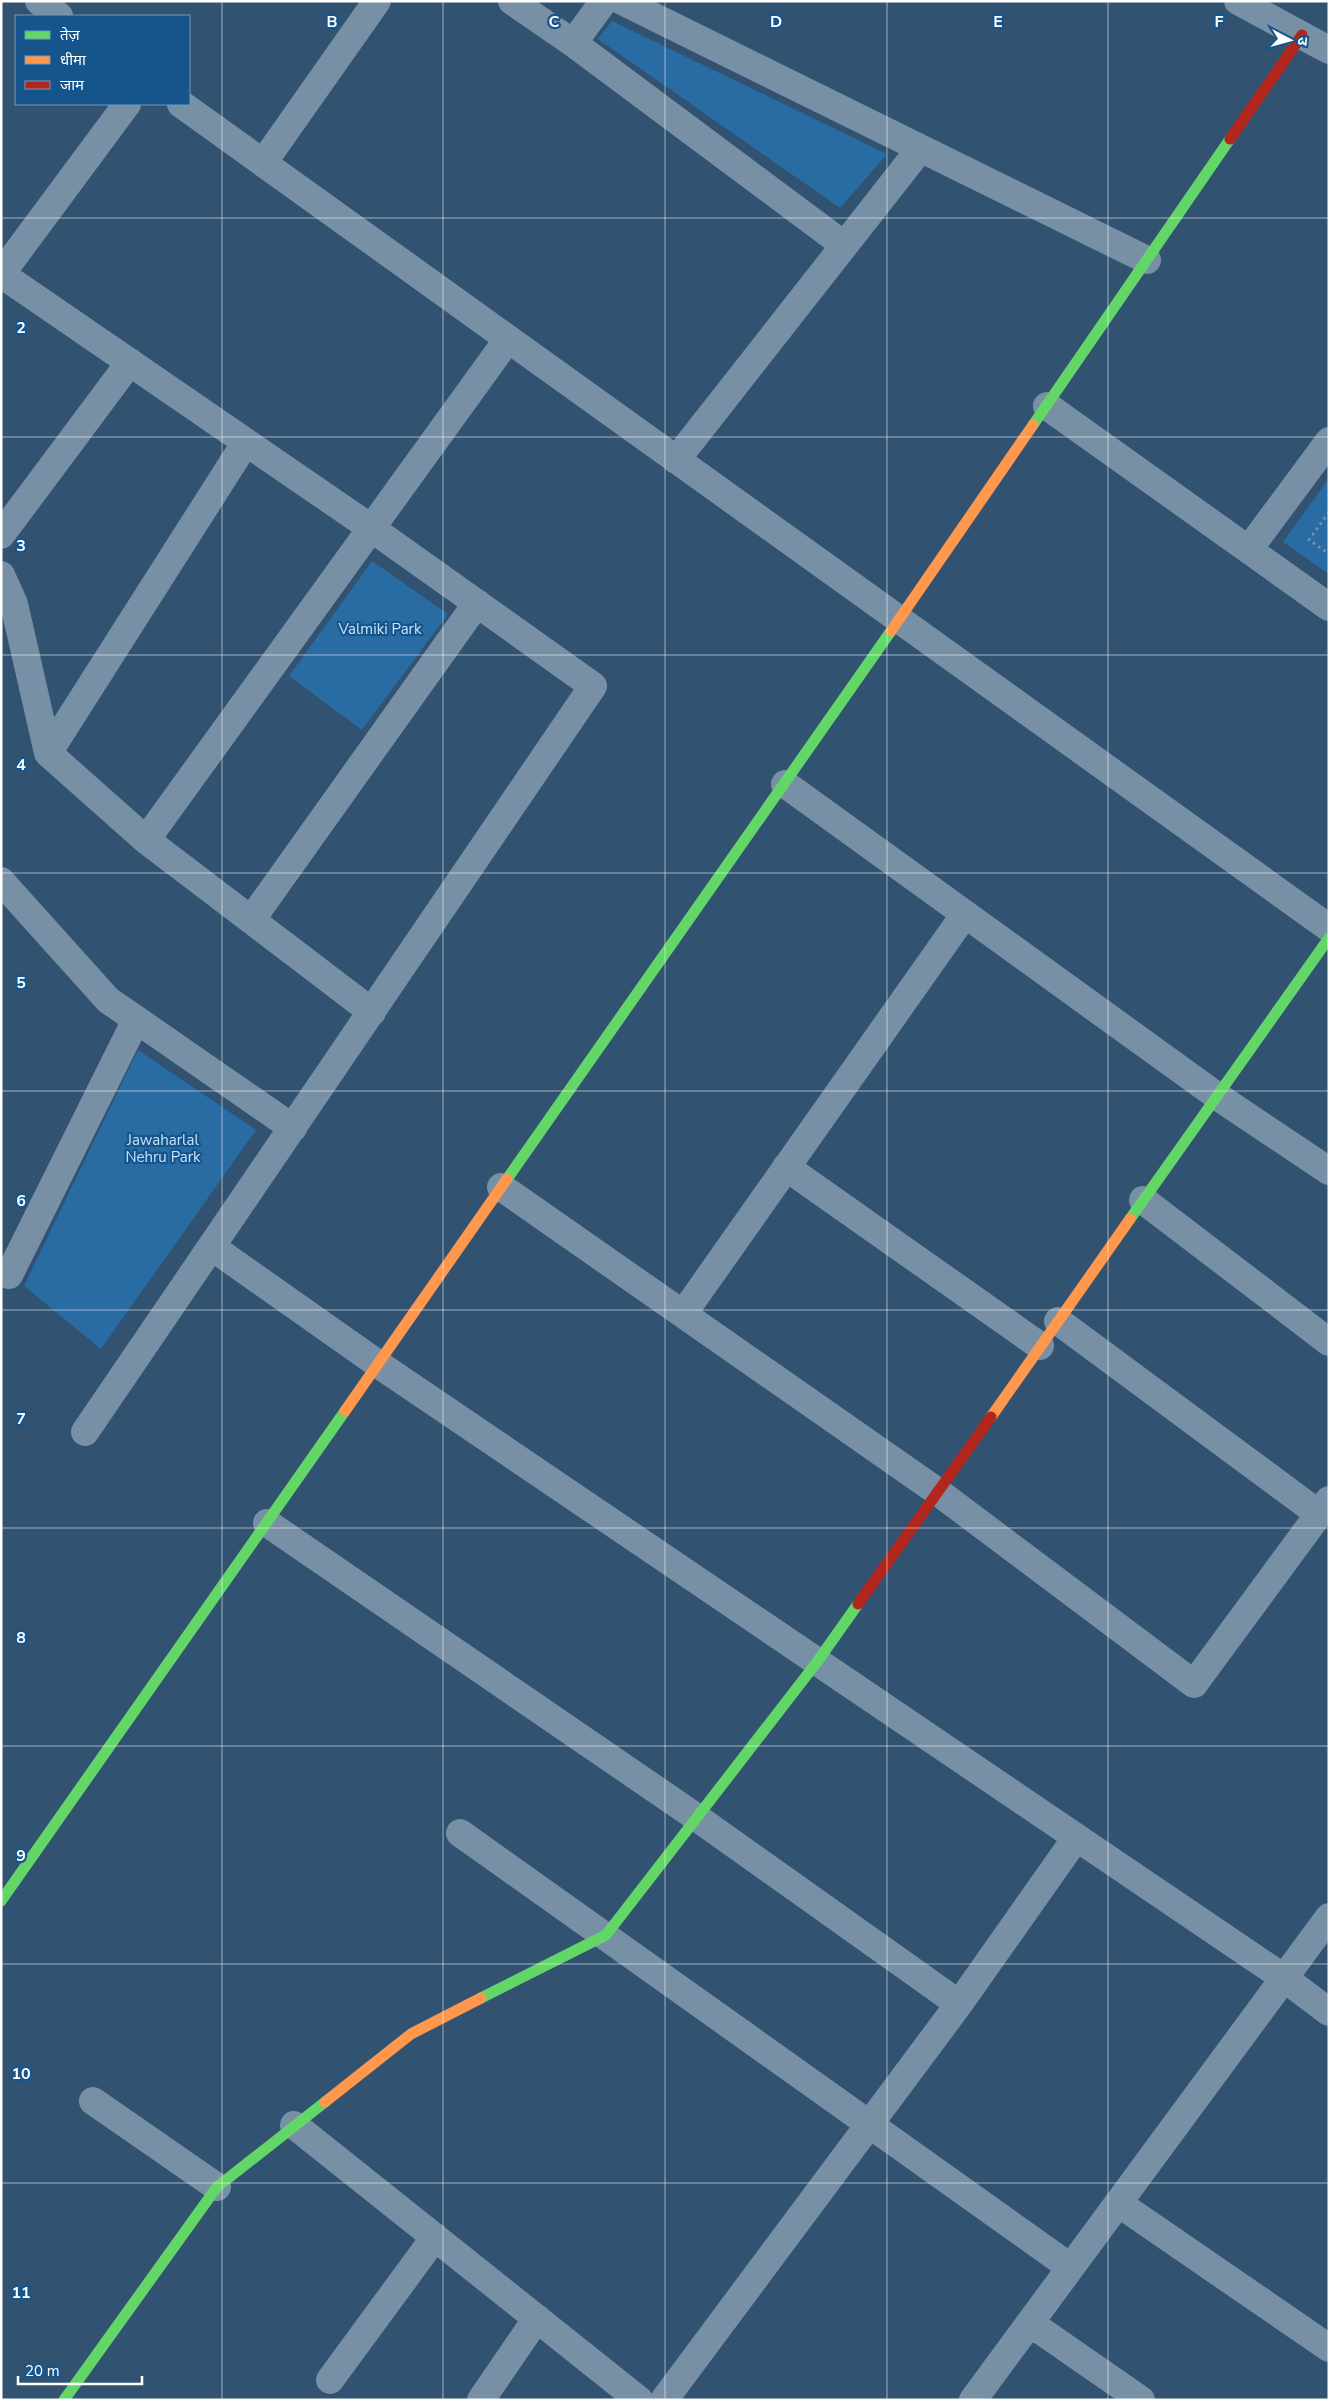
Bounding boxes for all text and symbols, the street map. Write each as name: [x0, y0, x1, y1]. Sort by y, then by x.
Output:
text: B: [326, 11, 338, 33]
text: C: [549, 11, 560, 33]
text: D: [770, 11, 782, 33]
text: E: [993, 11, 1003, 33]
text: F: [1215, 11, 1224, 33]
legend: [15, 15, 190, 105]
north arrow: [1265, 15, 1315, 65]
text: तेज़: [60, 25, 81, 45]
text: उ: [1292, 36, 1312, 47]
text: धीमा: [60, 50, 87, 70]
text: जाम: [60, 75, 85, 95]
text: 2: [16, 317, 26, 339]
text: 3: [16, 535, 26, 557]
park label: Valmiki Park: [338, 619, 422, 639]
text: 4: [16, 754, 26, 776]
text: 5: [16, 972, 26, 994]
park label: Jawaharlal Nehru Park: [125, 1130, 201, 1167]
text: 6: [16, 1190, 26, 1212]
text: 7: [16, 1408, 26, 1430]
text: 8: [16, 1627, 26, 1649]
text: 9: [16, 1845, 26, 1867]
text: 10: [11, 2063, 31, 2085]
text: 11: [11, 2282, 31, 2304]
scale bar: [18, 2354, 141, 2386]
text: 20 m: [25, 2361, 60, 2381]

